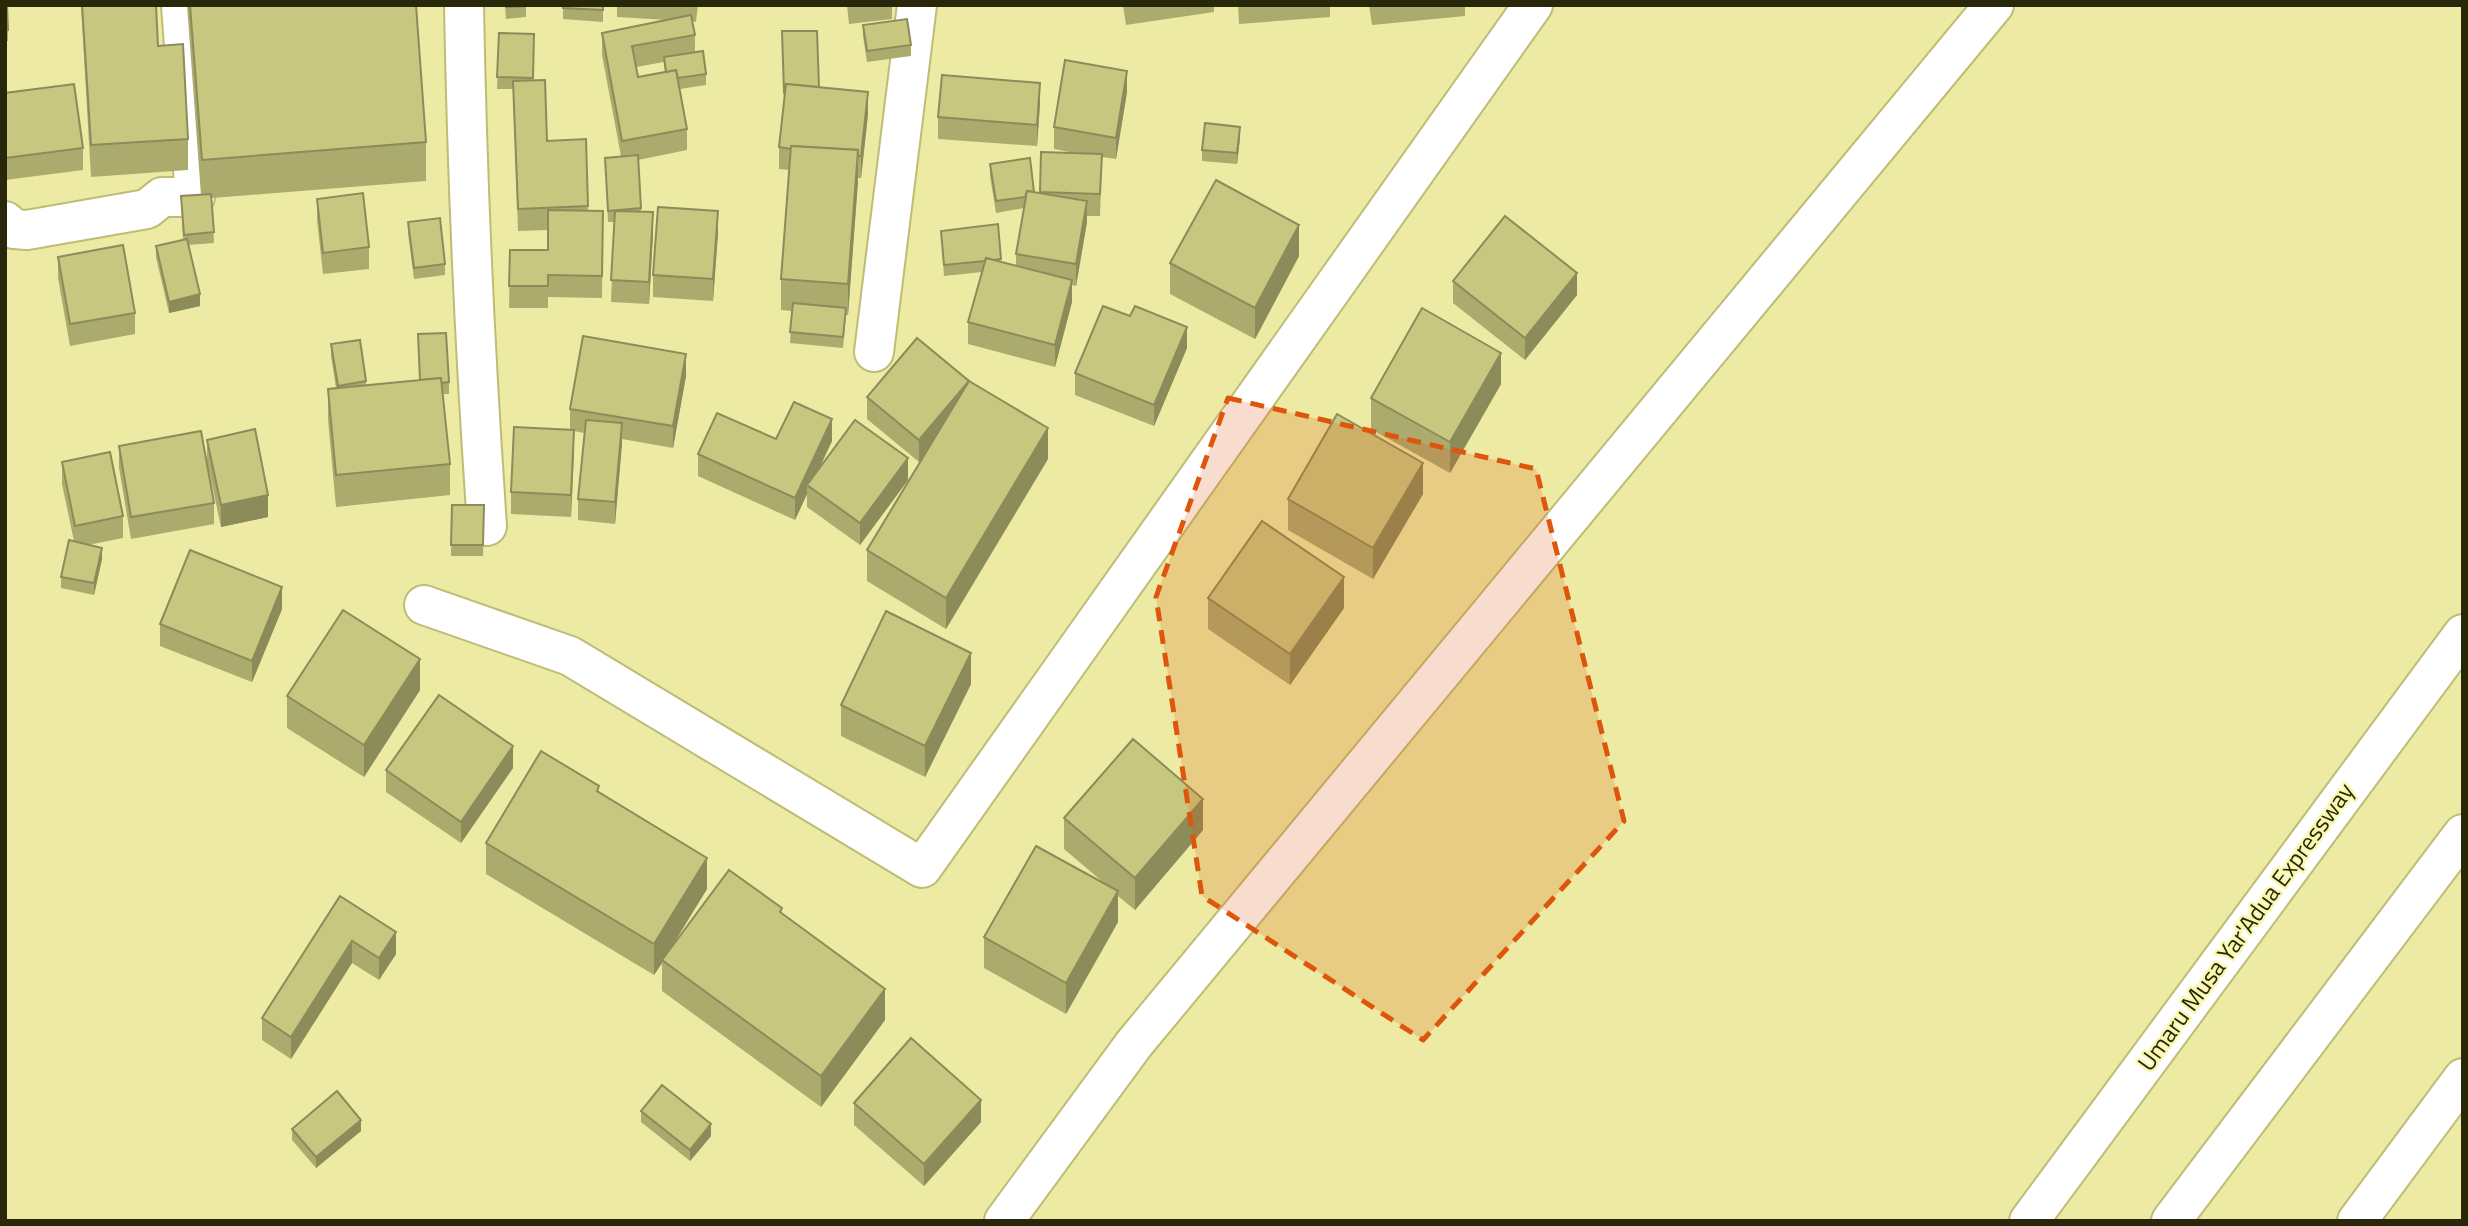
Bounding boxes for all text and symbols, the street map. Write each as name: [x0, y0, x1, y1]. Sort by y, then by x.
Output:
street label: Umaru Musa Yar'Adua Expressway: [2128, 774, 2362, 1078]

